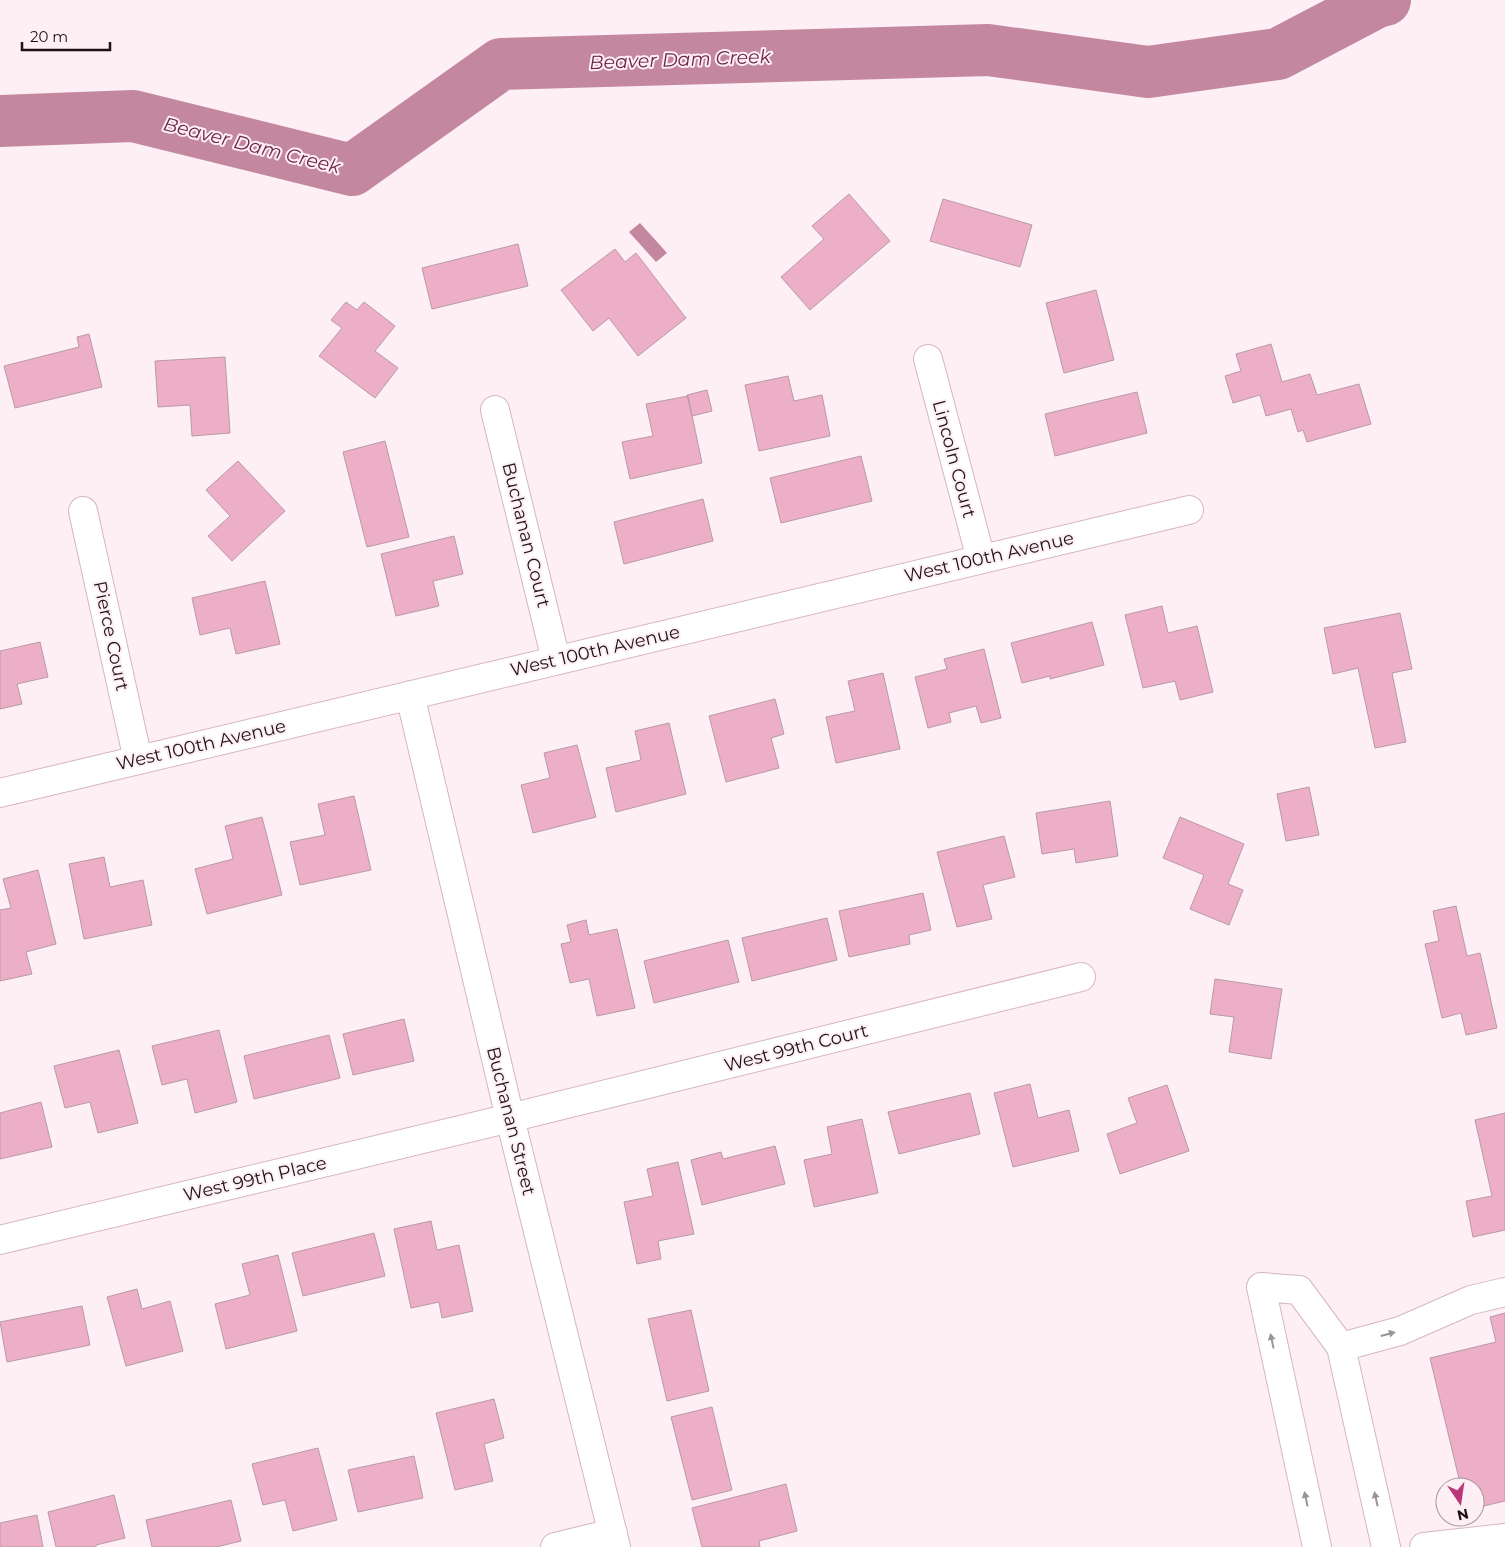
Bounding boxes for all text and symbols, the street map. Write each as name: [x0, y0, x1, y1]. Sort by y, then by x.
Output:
scale bar: [22, 20, 110, 52]
text: 20 m: [30, 27, 68, 46]
water label: Beaver Dam Creek: [589, 45, 772, 74]
water label: Beaver Dam Creek: [161, 112, 344, 179]
street label: Lincoln Court: [928, 398, 980, 520]
street label: Buchanan Court: [497, 460, 555, 610]
street label: West 100th Avenue: [902, 527, 1076, 587]
street label: Pierce Court: [89, 579, 133, 693]
street label: West 100th Avenue: [508, 621, 682, 681]
street label: West 100th Avenue: [114, 715, 288, 775]
street label: West 99th Court: [722, 1019, 870, 1077]
street label: Buchanan Street: [482, 1044, 540, 1198]
street label: West 99th Place: [181, 1152, 329, 1206]
one-way arrow: [1381, 1329, 1396, 1337]
one-way arrow: [1268, 1333, 1276, 1348]
north arrow: [1435, 1477, 1485, 1527]
one-way arrow: [1302, 1491, 1310, 1507]
one-way arrow: [1372, 1492, 1380, 1507]
text: N: [1455, 1505, 1470, 1525]

